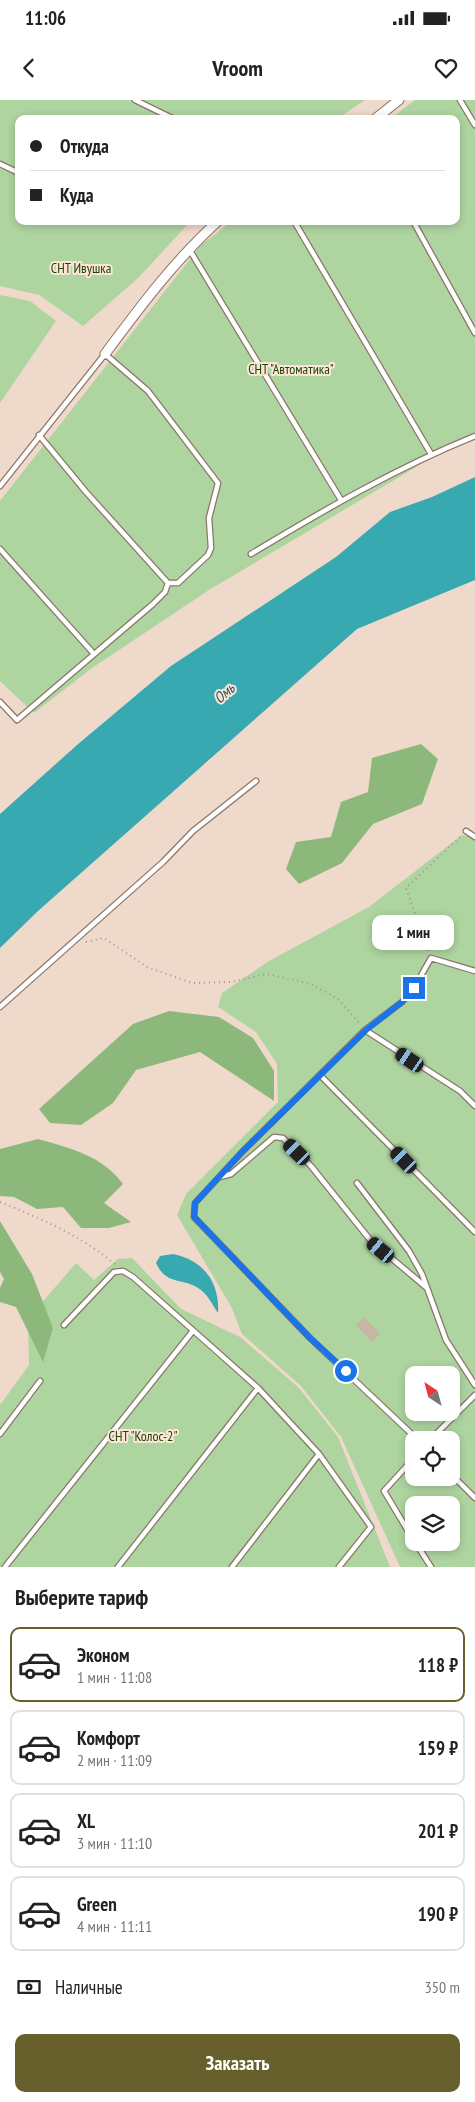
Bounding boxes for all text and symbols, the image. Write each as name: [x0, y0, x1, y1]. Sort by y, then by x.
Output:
text: 11:06: [25, 6, 66, 30]
icon: back: [15, 54, 43, 82]
text: Vroom: [212, 54, 263, 82]
icon: heart: [432, 54, 460, 82]
text: Откуда: [60, 134, 109, 158]
text: Куда: [60, 183, 94, 207]
park label: СНТ Ивушка: [51, 259, 111, 277]
park label: СНТ "Автоматика": [248, 360, 334, 378]
water label: Омь: [210, 678, 239, 707]
callout: 1 мин: [373, 916, 455, 950]
text: 1 мин: [396, 922, 430, 942]
route end: [403, 977, 425, 999]
car: [393, 1045, 426, 1075]
car: [280, 1136, 313, 1168]
car: [388, 1144, 419, 1176]
car: [364, 1235, 397, 1265]
route start: [335, 1360, 357, 1382]
north arrow: [405, 1366, 460, 1421]
map controls: [405, 1366, 460, 1551]
park label: СНТ "Колос-2": [109, 1427, 177, 1445]
button: locate: [405, 1431, 460, 1486]
button: layers: [405, 1496, 460, 1551]
text: Выберите тариф: [15, 1583, 148, 1611]
icon: car: [17, 1642, 62, 1687]
text: Эконом: [77, 1643, 130, 1667]
text: 118 ₽: [418, 1653, 458, 1677]
text: 1 мин · 11:08: [77, 1667, 152, 1687]
icon: car: [17, 1725, 62, 1770]
text: Комфорт: [77, 1726, 140, 1750]
text: 159 ₽: [418, 1736, 458, 1760]
text: 2 мин · 11:09: [77, 1750, 152, 1770]
icon: car: [17, 1808, 62, 1853]
text: XL: [77, 1809, 95, 1833]
text: 201 ₽: [418, 1819, 458, 1843]
text: 3 мин · 11:10: [77, 1833, 152, 1853]
icon: car: [17, 1891, 62, 1936]
text: Green: [77, 1892, 117, 1916]
text: 190 ₽: [418, 1902, 458, 1926]
text: 4 мин · 11:11: [77, 1916, 152, 1936]
icon: cash: [15, 1973, 43, 2001]
text: Наличные: [55, 1975, 123, 1999]
text: 350 m: [425, 1977, 460, 1997]
button: Заказать: [15, 2034, 460, 2092]

